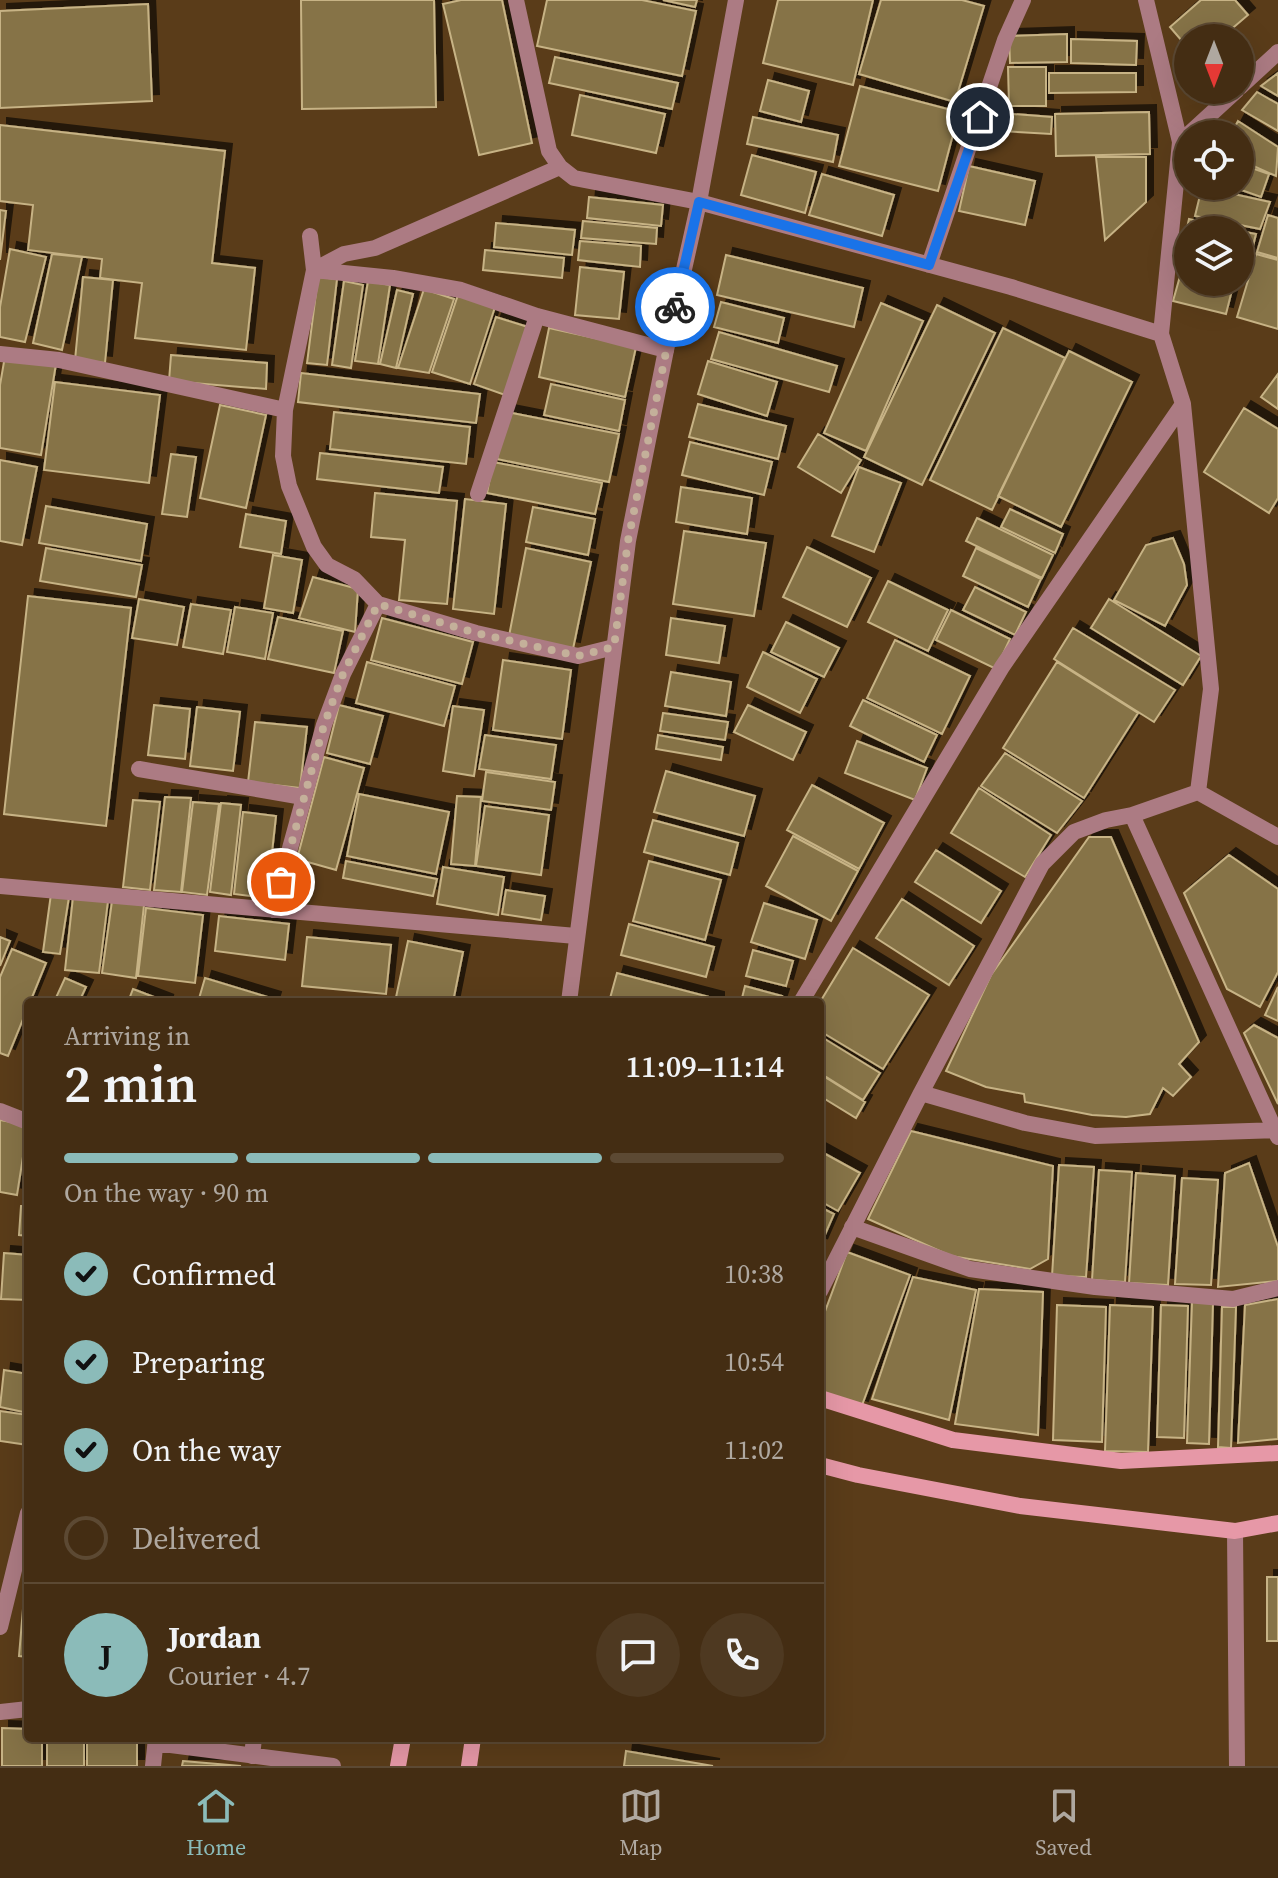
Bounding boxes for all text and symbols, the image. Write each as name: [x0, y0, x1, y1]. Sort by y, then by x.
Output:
north arrow: [1174, 24, 1254, 104]
map controls: [1174, 24, 1254, 296]
pin: [946, 83, 1014, 151]
icon: home: [958, 95, 1002, 139]
button: locate: [1174, 120, 1254, 200]
button: layers: [1174, 216, 1254, 296]
courier: [635, 267, 715, 347]
icon: bike: [653, 285, 697, 329]
pin: [247, 848, 315, 916]
icon: bag: [259, 860, 303, 904]
text: Arriving in: [64, 1018, 190, 1054]
text: 11:09–11:14: [625, 1046, 784, 1087]
text: 2 min: [64, 1048, 197, 1119]
text: On the way · 90 m: [64, 1175, 269, 1211]
icon: check: [64, 1252, 108, 1296]
text: Confirmed: [132, 1254, 276, 1295]
text: 10:38: [724, 1256, 784, 1292]
icon: check: [64, 1340, 108, 1384]
text: Preparing: [132, 1342, 265, 1383]
text: 10:54: [724, 1344, 784, 1380]
icon: check: [64, 1428, 108, 1472]
text: On the way: [132, 1430, 281, 1471]
text: 11:02: [724, 1432, 784, 1468]
text: Delivered: [132, 1518, 260, 1559]
button: chat: [596, 1613, 680, 1697]
button: phone: [700, 1613, 784, 1697]
text: Jordan: [168, 1617, 261, 1658]
text: J: [100, 1635, 112, 1676]
text: Courier · 4.7: [168, 1658, 310, 1694]
tab: Home: [186, 1784, 246, 1862]
tab: Map: [619, 1784, 663, 1862]
tab: Saved: [1035, 1784, 1092, 1862]

